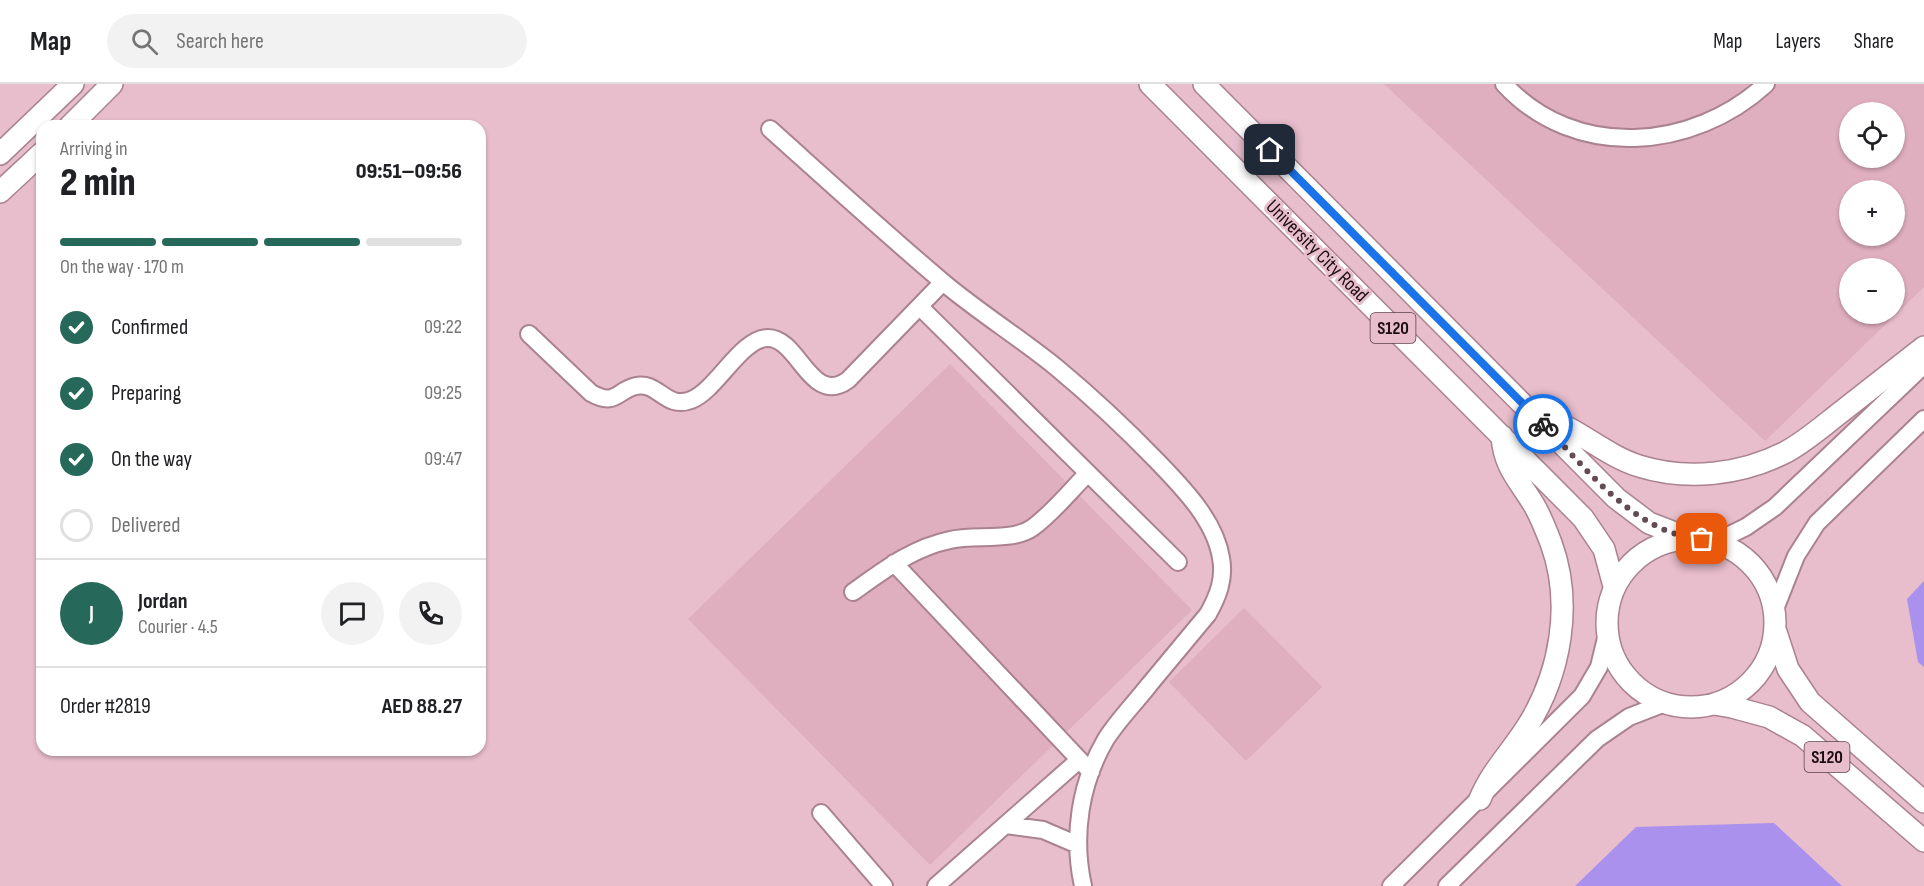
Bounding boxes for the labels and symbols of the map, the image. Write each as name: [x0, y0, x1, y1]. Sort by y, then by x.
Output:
pin: [1244, 124, 1295, 175]
street label: University City Road: [1261, 195, 1373, 307]
road number: S120: [1370, 313, 1416, 343]
courier: [1513, 394, 1573, 454]
pin: [1676, 513, 1727, 564]
road number: S120: [1804, 742, 1850, 772]

